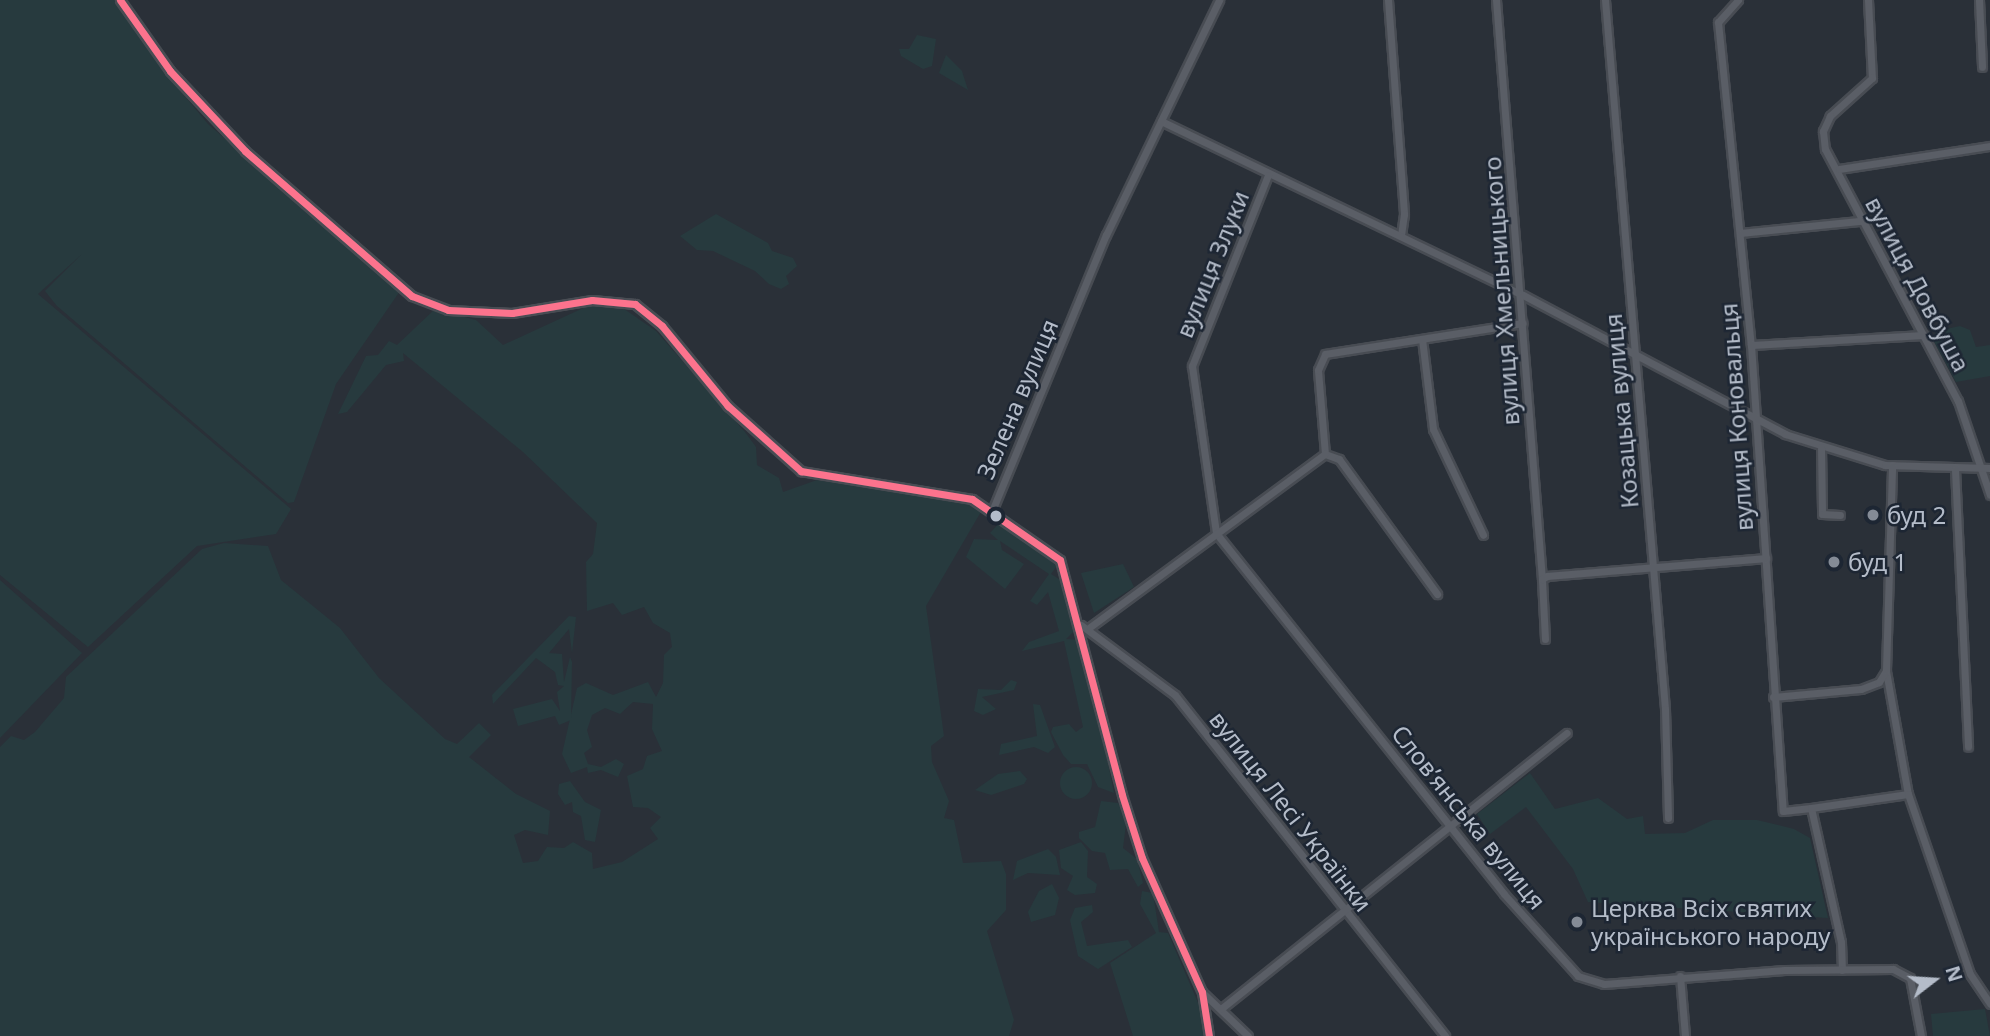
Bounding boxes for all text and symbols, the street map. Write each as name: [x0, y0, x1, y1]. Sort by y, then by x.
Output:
street label: вулиця Хмельницького: [1477, 156, 1525, 426]
street label: вулиця Злуки: [1169, 186, 1255, 342]
street label: вулиця Довбуша: [1860, 192, 1976, 376]
street label: вулиця Коновальця: [1714, 302, 1758, 532]
street label: Козацька вулиця: [1598, 312, 1644, 510]
street label: Зелена вулиця: [970, 315, 1064, 483]
place label: буд 2: [1887, 501, 1946, 529]
marker: буд 2: [1865, 507, 1881, 523]
unlabelled marker: [989, 509, 1003, 523]
place label: буд 1: [1848, 548, 1907, 576]
marker: буд 1: [1826, 554, 1842, 570]
street label: вулиця Лесі Українки: [1204, 705, 1378, 917]
street label: Словʼянська вулиця: [1386, 719, 1552, 915]
place label: Церква Всіх святих українського народу: [1591, 894, 1830, 950]
marker: Церква Всіх святих українського народу: [1569, 914, 1585, 930]
north arrow: [1899, 945, 1969, 1015]
text: N: [1939, 963, 1969, 985]

